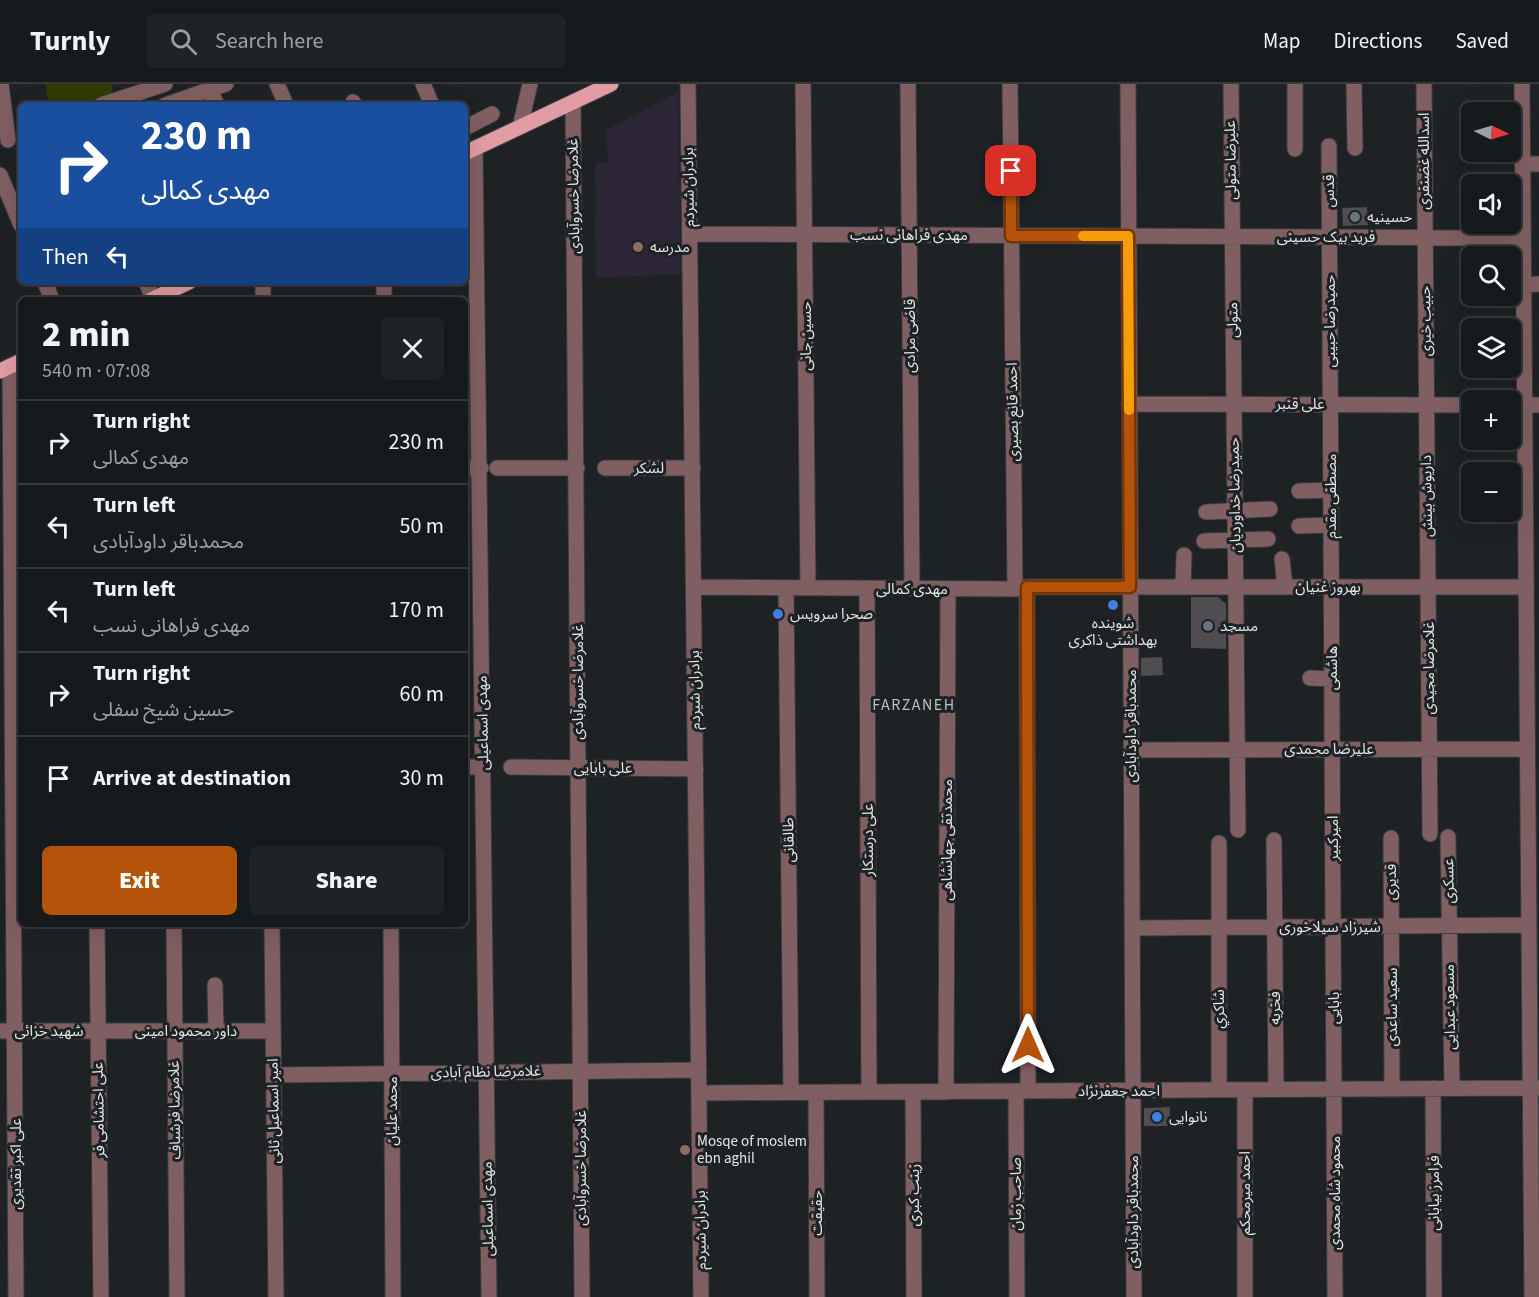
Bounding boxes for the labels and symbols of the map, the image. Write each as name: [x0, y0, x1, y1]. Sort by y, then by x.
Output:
north arrow: [1461, 102, 1521, 162]
street label: اسدالله غضنفری: [1414, 112, 1435, 210]
street label: علیرضا متولی: [1220, 120, 1242, 200]
street label: غلامرضا خسروآبادی: [562, 138, 586, 254]
pin: [985, 145, 1036, 196]
street label: برادران شیردم: [678, 147, 700, 227]
street label: قدس: [1319, 174, 1340, 207]
place label: حسینیه: [1367, 207, 1412, 228]
marker: حسینیه: [1348, 210, 1362, 224]
street label: مهدی فراهانی نسب: [850, 225, 968, 246]
street label: فرید بیک حسینی: [1277, 227, 1375, 248]
place label: مدرسه: [650, 237, 690, 258]
marker: مدرسه: [631, 240, 645, 254]
street label: حمیدرضا حبیبی: [1320, 274, 1341, 367]
street label: حبیب خیری: [1415, 285, 1437, 357]
street label: قاضی مرادی: [900, 299, 921, 373]
street label: حسین جانی: [796, 301, 817, 371]
street label: متولی: [1222, 302, 1244, 338]
street label: احمد قانع بصیری: [1002, 362, 1025, 462]
street label: علی قنبر: [1274, 394, 1325, 415]
street label: حمیدرضا خداوردیان: [1223, 437, 1247, 553]
street label: مصطفی مقدم: [1321, 454, 1342, 538]
street label: داریوش بینش: [1416, 455, 1438, 537]
street label: لشكر: [633, 458, 664, 479]
street label: بهروز غنیان: [1295, 577, 1361, 598]
street label: مهدی کمالی: [876, 579, 948, 600]
marker: شوینده بهداشتی ذاکری: [1106, 598, 1120, 612]
place label: صحرا سرویس: [790, 604, 873, 625]
marker: صحرا سرویس: [771, 607, 785, 621]
place label: شوینده بهداشتی ذاکری: [1069, 613, 1157, 651]
place label: مسجد: [1220, 616, 1258, 637]
marker: مسجد: [1201, 619, 1215, 633]
street label: غلامرضا مجیدی: [1419, 621, 1440, 715]
street label: غلامرضا خسروآبادی: [568, 624, 589, 740]
street label: هاشمی: [1322, 646, 1343, 690]
street label: برادران شیردم: [684, 650, 706, 730]
street label: محمدباقر داودآبادی: [1121, 669, 1142, 783]
street label: مهدی اسماعیلی: [472, 675, 494, 771]
district label: FARZANEH: [872, 694, 956, 716]
street label: علیرضا محمدی: [1284, 739, 1374, 760]
street label: علی بابایی: [574, 758, 633, 779]
street label: محمدتقی جهانشاهی: [937, 779, 958, 901]
street label: علی درستکار: [858, 803, 879, 878]
street label: امیرکبیر: [1323, 815, 1344, 862]
street label: طالقانی: [778, 817, 800, 863]
street label: عسکری: [1438, 858, 1460, 904]
street label: قدیری: [1381, 863, 1402, 900]
street label: شیرزاد سیلاخوری: [1279, 917, 1381, 938]
street label: مسعود عبدایی: [1439, 964, 1461, 1050]
street label: سعید ساعدی: [1382, 967, 1403, 1047]
street label: شاكري: [1209, 989, 1230, 1029]
street label: فخریه: [1265, 991, 1286, 1025]
street label: بابایی: [1324, 992, 1345, 1024]
position arrow: [996, 1013, 1060, 1077]
street label: شهید خزائی: [15, 1021, 84, 1042]
street label: داور محمود امینی: [135, 1021, 237, 1042]
street label: امیر اسماعیل ثانی: [263, 1058, 285, 1164]
street label: غلامرضا فرشباف: [164, 1060, 186, 1160]
street label: علی احتشامی فر: [88, 1061, 110, 1159]
street label: غلامرضا نظام آبادی: [431, 1061, 542, 1083]
street label: محمد علیان: [382, 1076, 403, 1146]
street label: احمد جعفرنژاد: [1078, 1081, 1160, 1102]
place label: نانوایی: [1169, 1107, 1208, 1128]
street label: غلامرضا خسروآبادی: [571, 1110, 592, 1226]
marker: نانوایی: [1150, 1110, 1164, 1124]
street label: علی اکبر تقدیری: [6, 1118, 27, 1210]
place label: Mosqe of moslem ebn aghil: [697, 1131, 807, 1169]
street label: محمود شاه محمدی: [1325, 1136, 1346, 1250]
marker: Mosqe of moslem ebn aghil: [678, 1143, 692, 1157]
street label: احمد میرمحکم: [1235, 1151, 1256, 1235]
street label: محمدباقر داودآبادی: [1123, 1155, 1144, 1269]
street label: فرامرز بیابانی: [1424, 1155, 1445, 1231]
street label: صاحب زمان: [1006, 1157, 1027, 1231]
street label: مهدی اسماعیلی: [477, 1161, 499, 1257]
street label: زینب کبری: [904, 1164, 925, 1226]
street label: برادران شیردم: [690, 1190, 712, 1270]
street label: حقیقت: [807, 1190, 828, 1236]

